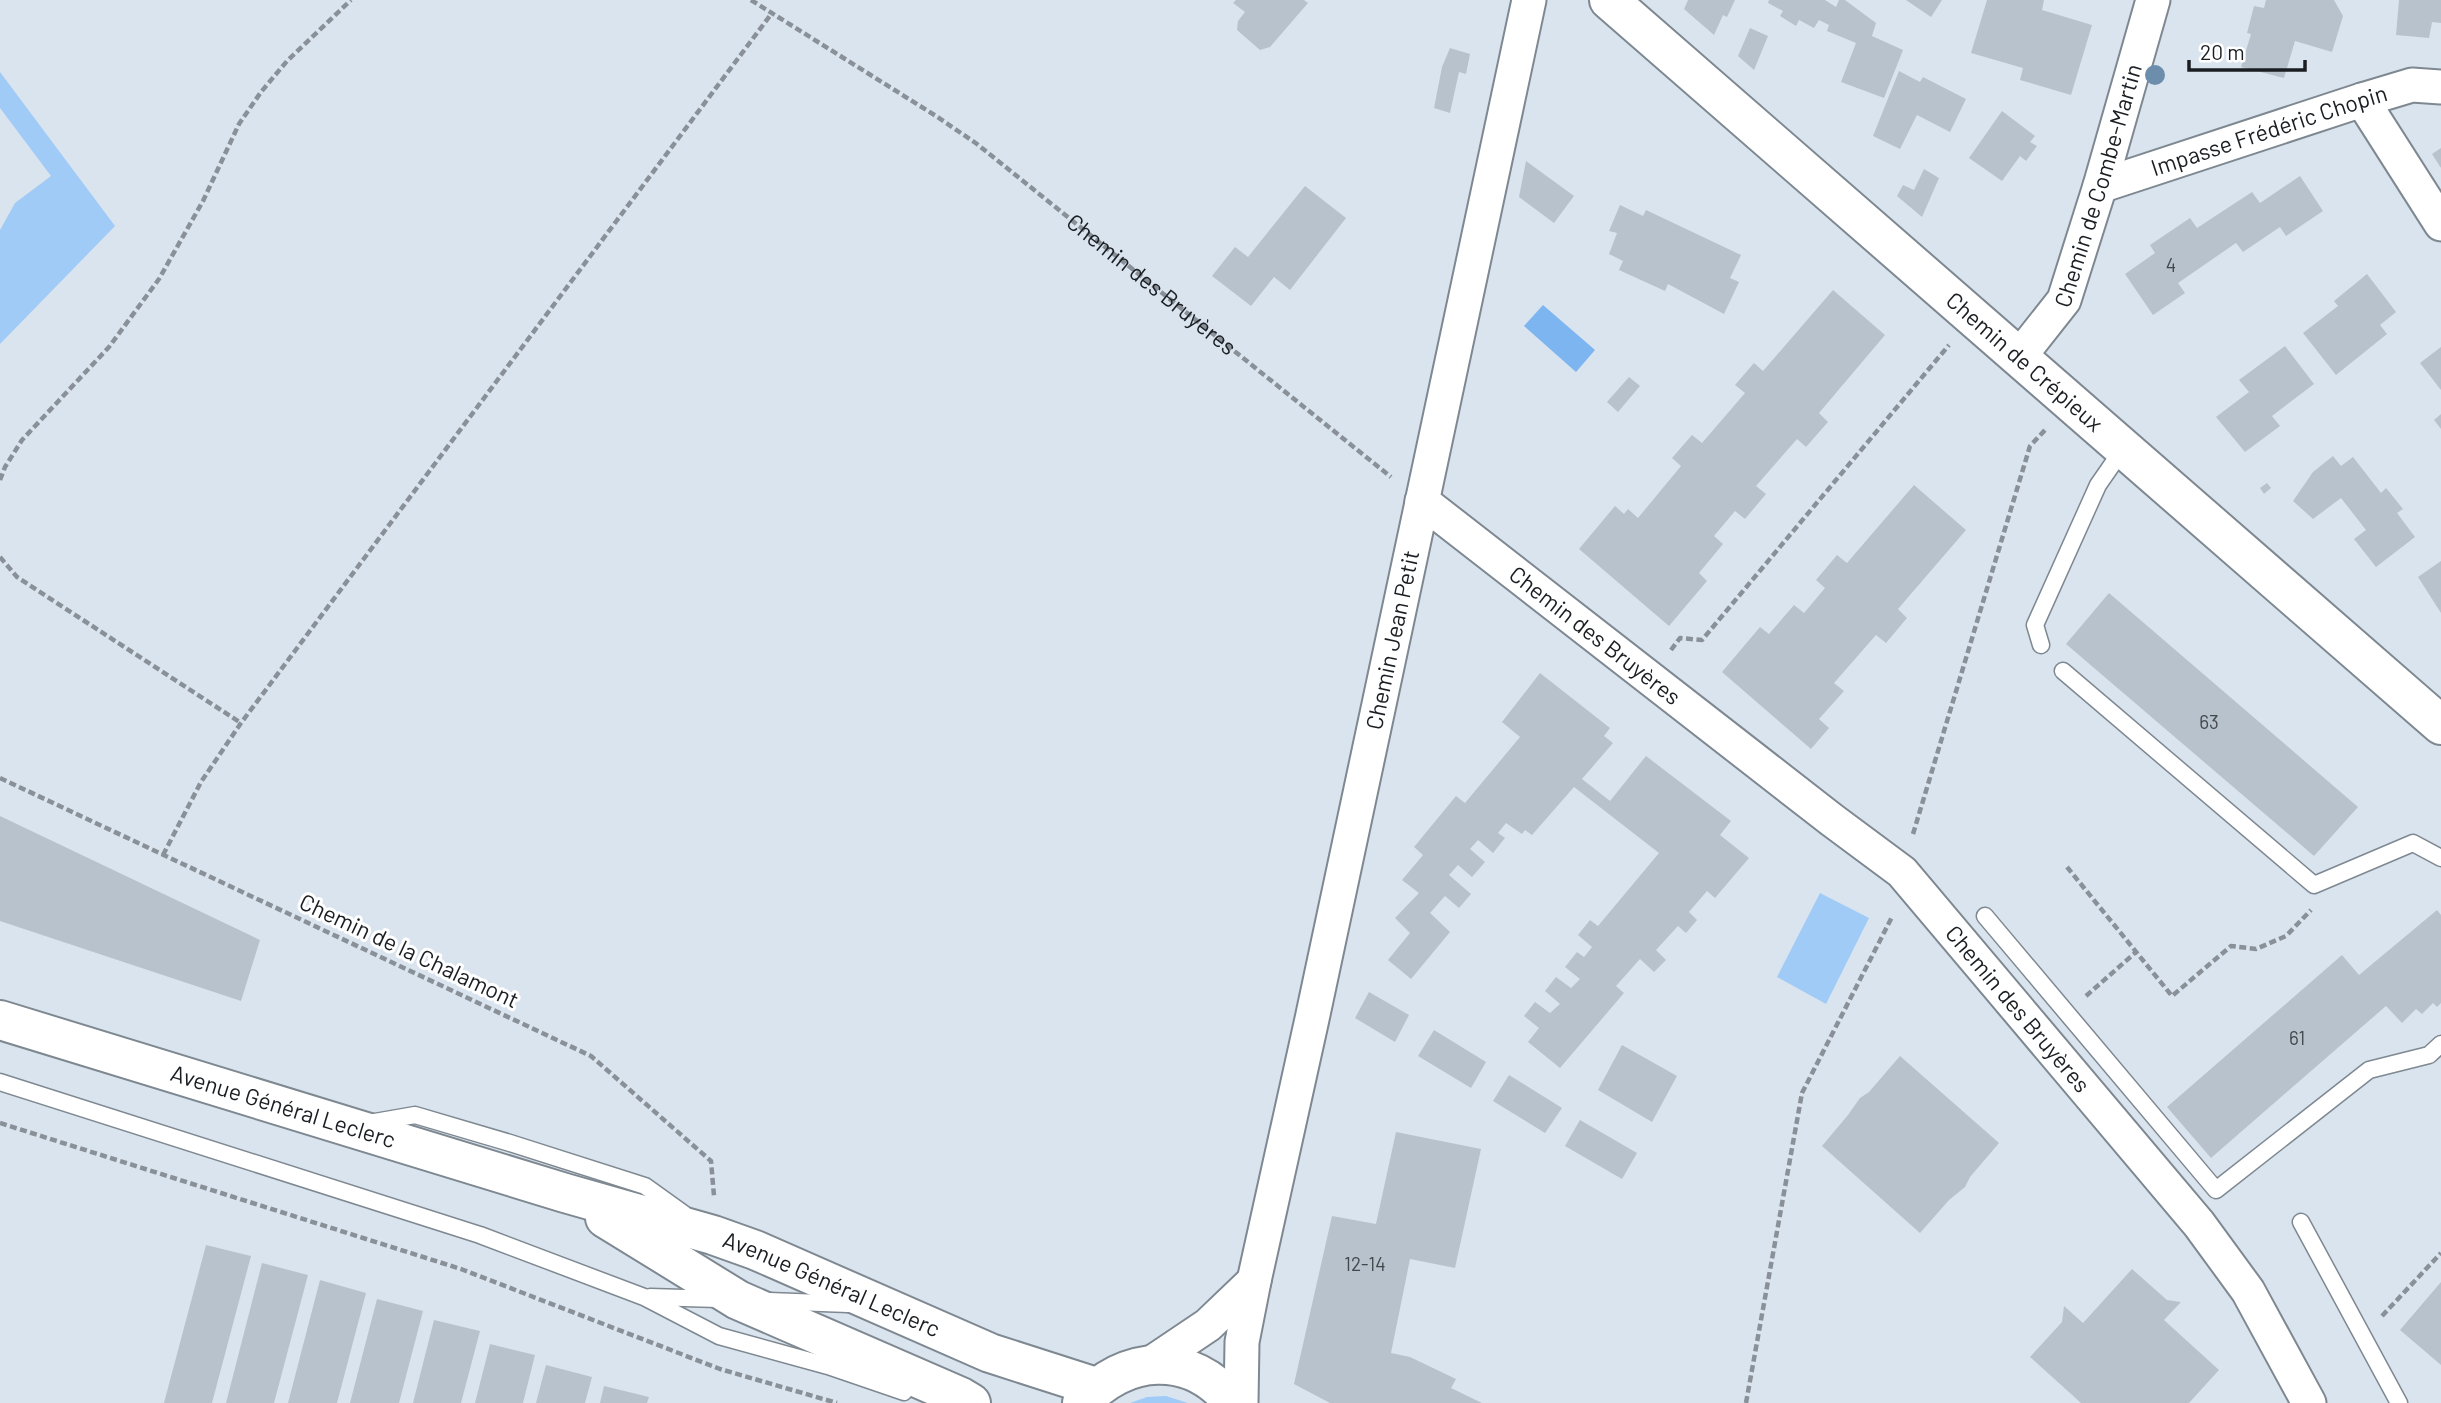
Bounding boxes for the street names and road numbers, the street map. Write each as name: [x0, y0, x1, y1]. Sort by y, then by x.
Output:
street label: Chemin de Combe-Martin: [2048, 61, 2147, 311]
street label: Impasse Frédéric Chopin: [2147, 78, 2390, 181]
street label: Chemin des Bruyères: [1062, 207, 1243, 360]
street label: Chemin de Crépieux: [1941, 285, 2109, 437]
street label: Chemin Jean Petit: [1359, 548, 1424, 732]
street label: Chemin des Bruyères: [1504, 559, 1687, 710]
street label: Chemin de la Chalamont: [295, 887, 524, 1013]
street label: Chemin des Bruyères: [1940, 919, 2097, 1098]
street label: Avenue Général Leclerc: [167, 1058, 399, 1153]
street label: Avenue Général Leclerc: [719, 1225, 945, 1342]

